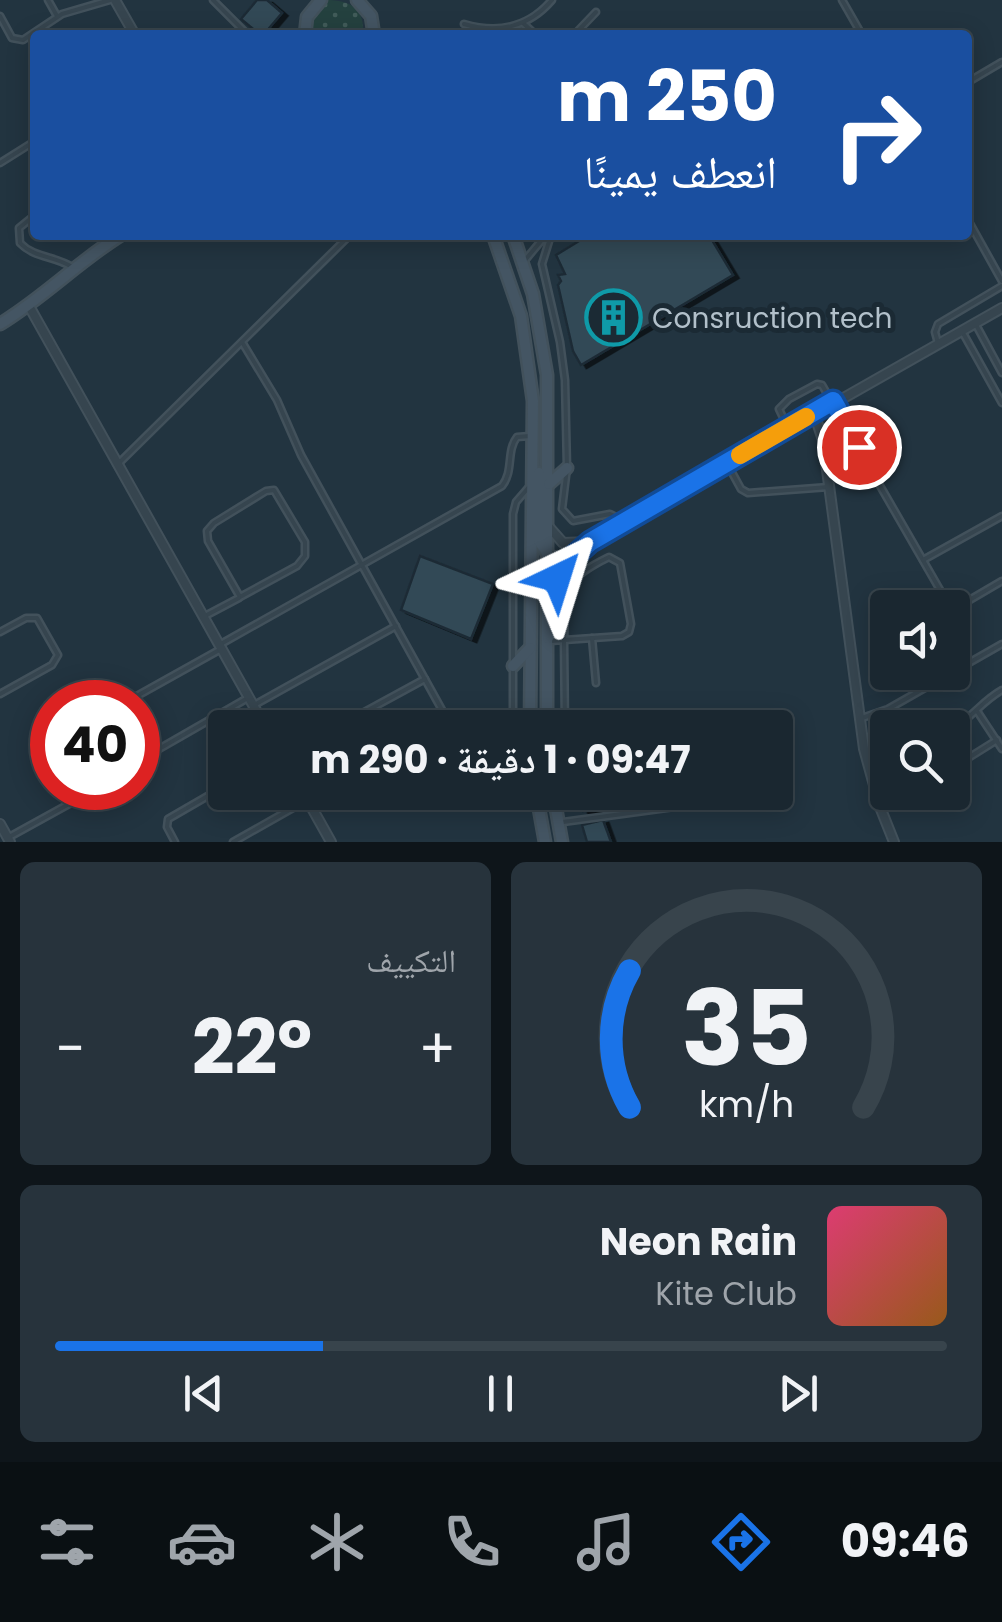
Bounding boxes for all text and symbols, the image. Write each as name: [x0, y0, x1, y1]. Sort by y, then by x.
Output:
text: 250 m: [557, 47, 777, 146]
icon: right: [812, 70, 942, 200]
text: انعطف يمينًا: [583, 141, 777, 204]
building icon: Consruction tech: [583, 288, 643, 348]
place label: Consruction tech: [652, 299, 892, 338]
pin: [817, 405, 902, 490]
icon: arrive: [832, 420, 887, 475]
position arrow: [505, 526, 609, 630]
map controls: [870, 590, 970, 810]
button: sound: [870, 590, 970, 690]
speed limit sign: 40: [30, 680, 160, 810]
button: search: [870, 710, 970, 810]
text: 09:47 · 1 دقيقة · 290 m: [310, 733, 691, 786]
text: التكييف: [366, 938, 456, 983]
text: 35: [681, 956, 812, 1101]
text: 22°: [192, 995, 312, 1100]
text: −: [55, 1010, 85, 1087]
text: +: [418, 1010, 456, 1087]
text: km/h: [699, 1079, 794, 1130]
text: Neon Rain: [600, 1215, 797, 1268]
text: Kite Club: [655, 1271, 797, 1316]
icon: previous: [176, 1366, 231, 1421]
icon: pause: [473, 1366, 528, 1421]
icon: next: [771, 1366, 826, 1421]
icon: filters: [32, 1507, 102, 1577]
icon: car: [167, 1507, 237, 1577]
icon: climate: [302, 1507, 372, 1577]
icon: phone: [437, 1507, 507, 1577]
icon: music: [571, 1507, 641, 1577]
icon: directions: [706, 1507, 776, 1577]
text: 09:46: [841, 1510, 970, 1573]

